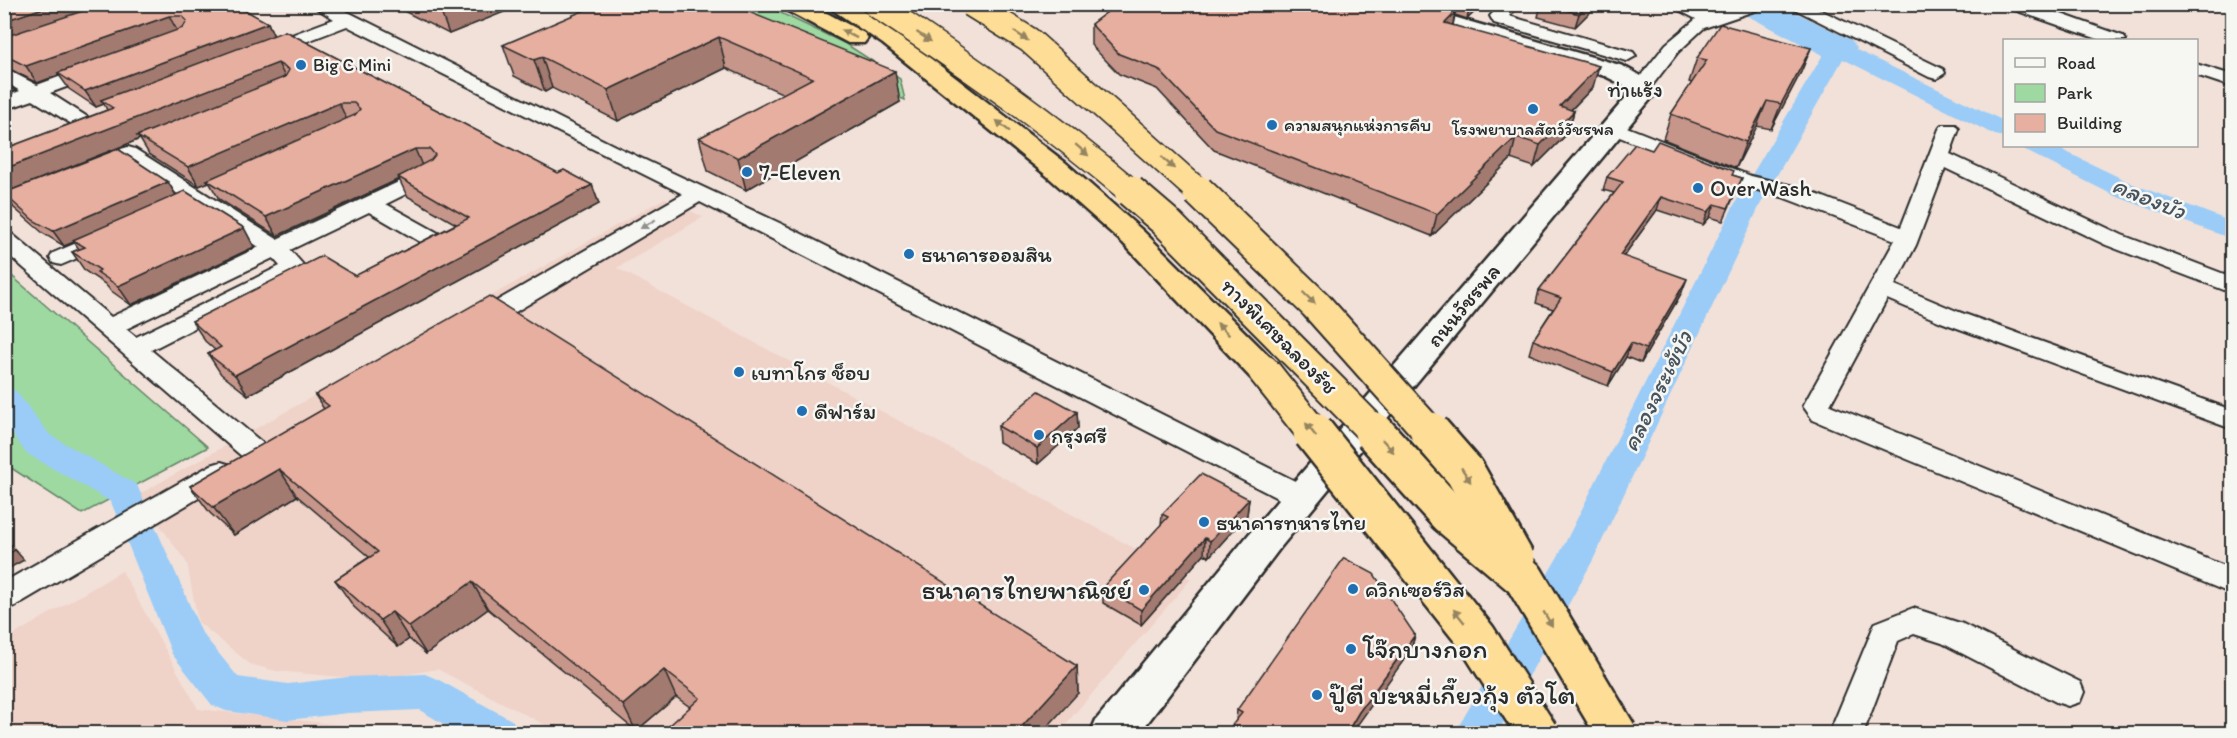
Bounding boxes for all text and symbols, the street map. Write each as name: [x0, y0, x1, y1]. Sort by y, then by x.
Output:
one-way arrow: [840, 29, 857, 39]
one-way arrow: [1013, 30, 1029, 41]
one-way arrow: [915, 31, 932, 42]
legend: [2003, 39, 2198, 147]
text: Road: [2057, 52, 2096, 74]
place label: Big C Mini: [313, 54, 391, 76]
marker: Big C Mini: [294, 58, 308, 72]
district label: ท่าแร้ง: [1607, 76, 1663, 103]
text: Park: [2057, 82, 2092, 104]
marker: โรงพยาบาลสัตว์วัชรพล: [1526, 102, 1540, 116]
text: Building: [2057, 112, 2123, 134]
place label: ความสนุกแห่งการคีบ: [1284, 114, 1432, 136]
marker: ความสนุกแห่งการคีบ: [1265, 118, 1279, 132]
place label: โรงพยาบาลสัตว์วัชรพล: [1451, 118, 1614, 140]
one-way arrow: [995, 120, 1010, 132]
one-way arrow: [1074, 144, 1090, 157]
one-way arrow: [1161, 156, 1176, 170]
place label: 7-Eleven: [759, 159, 841, 186]
marker: 7-Eleven: [740, 165, 754, 179]
water label: คลองบัว: [2108, 170, 2191, 226]
place label: Over Wash: [1710, 175, 1811, 202]
marker: Over Wash: [1691, 181, 1705, 195]
one-way arrow: [640, 218, 656, 229]
place label: ธนาคารออมสิน: [921, 241, 1052, 268]
marker: ธนาคารออมสิน: [902, 247, 916, 261]
street label: ถนนวัชรพล: [1421, 258, 1506, 353]
street label: ทางพิเศษฉลองรัช: [1216, 273, 1344, 400]
one-way arrow: [1301, 291, 1315, 305]
one-way arrow: [1216, 321, 1230, 336]
water label: คลองจระเข้บัว: [1615, 325, 1699, 456]
place label: เบทาโกร ช็อบ: [751, 359, 870, 386]
marker: เบทาโกร ช็อบ: [732, 365, 746, 379]
place label: ดีฟาร์ม: [814, 398, 876, 425]
marker: ดีฟาร์ม: [795, 404, 809, 418]
place label: กรุงศรี: [1051, 422, 1107, 449]
one-way arrow: [1305, 422, 1318, 438]
marker: กรุงศรี: [1032, 428, 1046, 442]
one-way arrow: [1381, 439, 1395, 454]
one-way arrow: [1461, 467, 1472, 483]
place label: ธนาคารทหารไทย: [1216, 509, 1366, 536]
marker: ธนาคารทหารไทย: [1197, 515, 1211, 529]
place label: ธนาคารไทยพาณิชย์: [922, 573, 1132, 606]
place label: ควิกเซอร์วิส: [1365, 576, 1465, 603]
marker: ควิกเซอร์วิส: [1346, 582, 1360, 596]
marker: ธนาคารไทยพาณิชย์: [1137, 583, 1151, 597]
one-way arrow: [1453, 608, 1465, 623]
one-way arrow: [1543, 611, 1554, 627]
place label: โจ๊กบางกอก: [1362, 632, 1488, 665]
marker: โจ๊กบางกอก: [1344, 642, 1358, 656]
place label: ปู๊ตี่ บะหมี่เกี๊ยวกุ้ง ตัวโต: [1329, 678, 1576, 713]
marker: ปู๊ตี่ บะหมี่เกี๊ยวกุ้ง ตัวโต: [1310, 688, 1324, 702]

